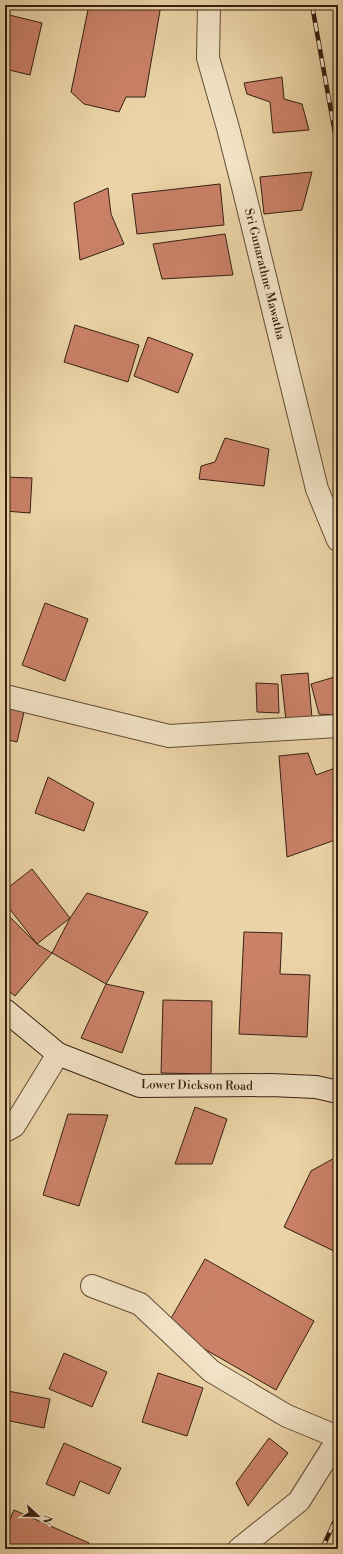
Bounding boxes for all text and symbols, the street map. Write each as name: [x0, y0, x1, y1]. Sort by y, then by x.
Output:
street label: Sri Gunarathne Mawatha: [241, 207, 288, 342]
street label: Lower Dickson Road: [141, 1077, 253, 1094]
north arrow: [18, 1496, 58, 1536]
text: N: [38, 1513, 54, 1526]

